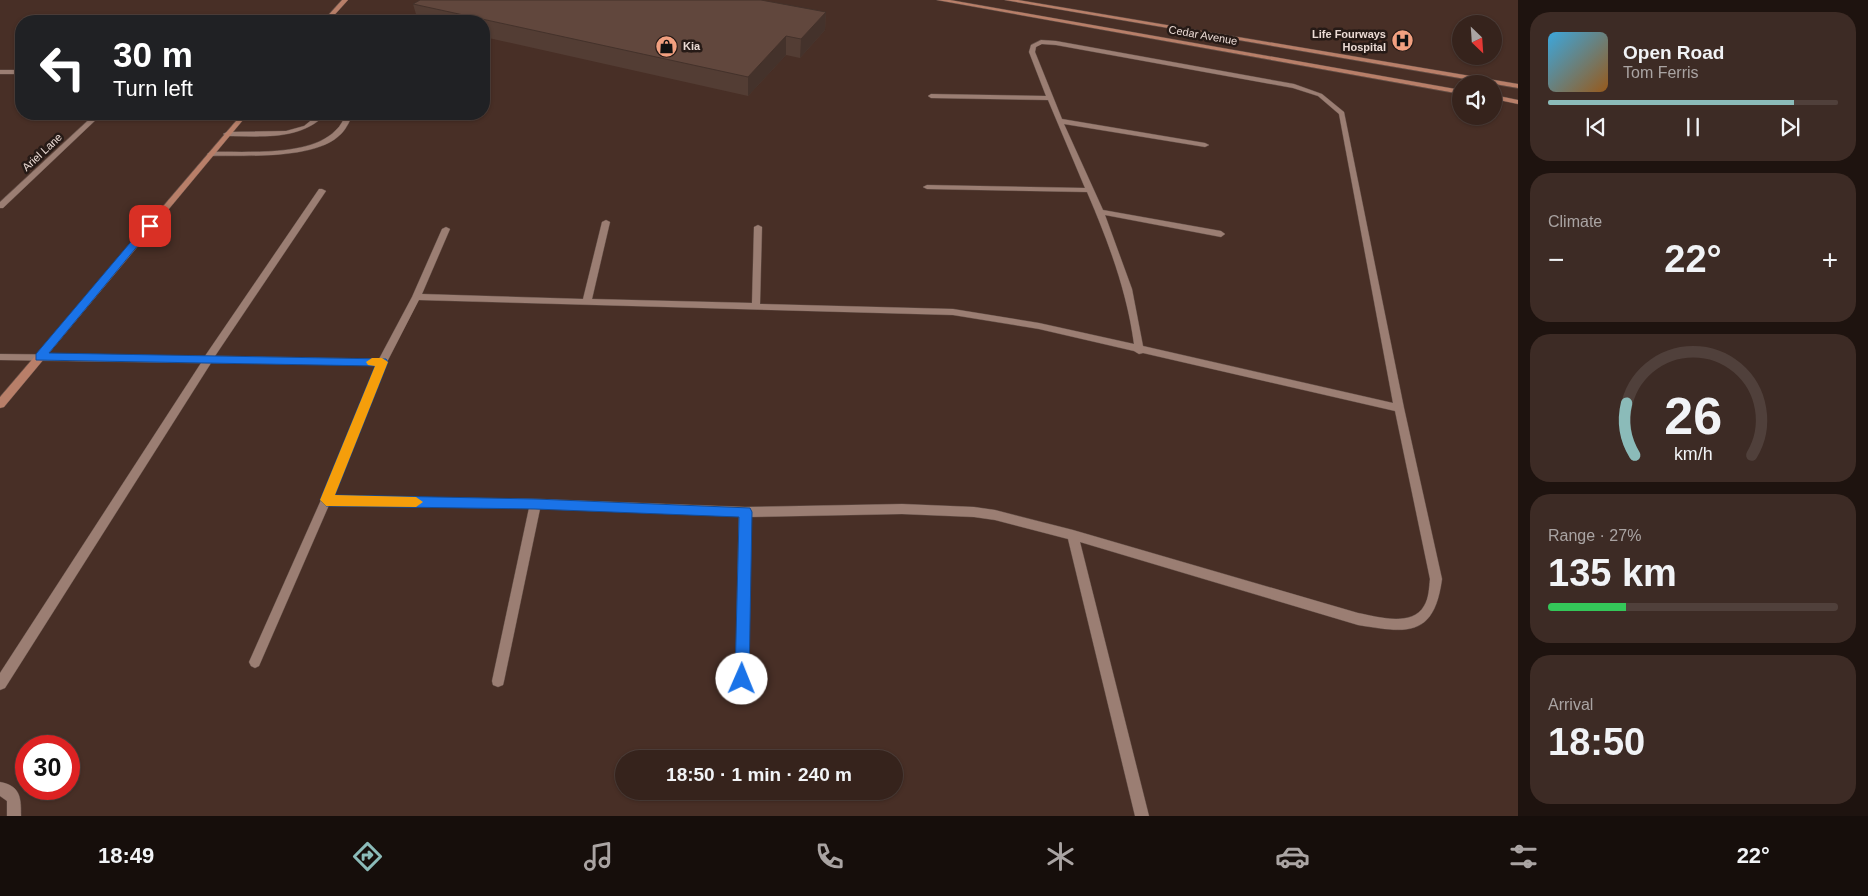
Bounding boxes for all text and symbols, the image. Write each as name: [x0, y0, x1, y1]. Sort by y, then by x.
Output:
north arrow: [1452, 15, 1502, 65]
map controls: [1452, 15, 1502, 125]
street label: Cedar Avenue: [1168, 23, 1238, 47]
place label: Life Fourways Hospital: [1312, 28, 1386, 53]
hospital icon: Life Fourways Hospital: [1390, 28, 1414, 52]
shop icon: Kia: [655, 34, 679, 58]
icon: left: [30, 35, 95, 100]
text: 30 m: [113, 35, 193, 74]
place label: Kia: [683, 40, 701, 52]
text: Open Road: [1623, 42, 1724, 63]
text: Tom Ferris: [1623, 64, 1699, 81]
button: sound: [1452, 75, 1502, 125]
text: Turn left: [113, 76, 193, 101]
icon: previous: [1582, 113, 1610, 141]
icon: pause: [1679, 113, 1707, 141]
icon: next: [1776, 113, 1804, 141]
street label: Ariel Lane: [20, 131, 64, 173]
pin: [129, 205, 171, 247]
icon: arrive: [136, 212, 164, 240]
text: Climate: [1548, 213, 1602, 230]
text: 22°: [1664, 238, 1722, 280]
text: −: [1548, 244, 1564, 275]
text: +: [1822, 244, 1838, 275]
text: 26: [1664, 387, 1722, 445]
text: km/h: [1674, 444, 1712, 464]
text: Range · 27%: [1548, 527, 1641, 544]
text: 135 km: [1548, 552, 1677, 594]
position arrow: [715, 652, 767, 704]
text: Arrival: [1548, 696, 1593, 713]
text: 18:50: [1548, 721, 1645, 763]
speed limit sign: 30: [15, 735, 80, 800]
text: 18:50 · 1 min · 240 m: [666, 764, 852, 785]
icon: directions: [350, 839, 385, 874]
icon: music: [581, 839, 616, 874]
icon: phone: [812, 839, 847, 874]
icon: climate: [1043, 839, 1078, 874]
icon: car: [1275, 839, 1310, 874]
icon: filters: [1506, 839, 1541, 874]
text: 18:49: [98, 843, 154, 868]
text: 22°: [1737, 843, 1770, 868]

